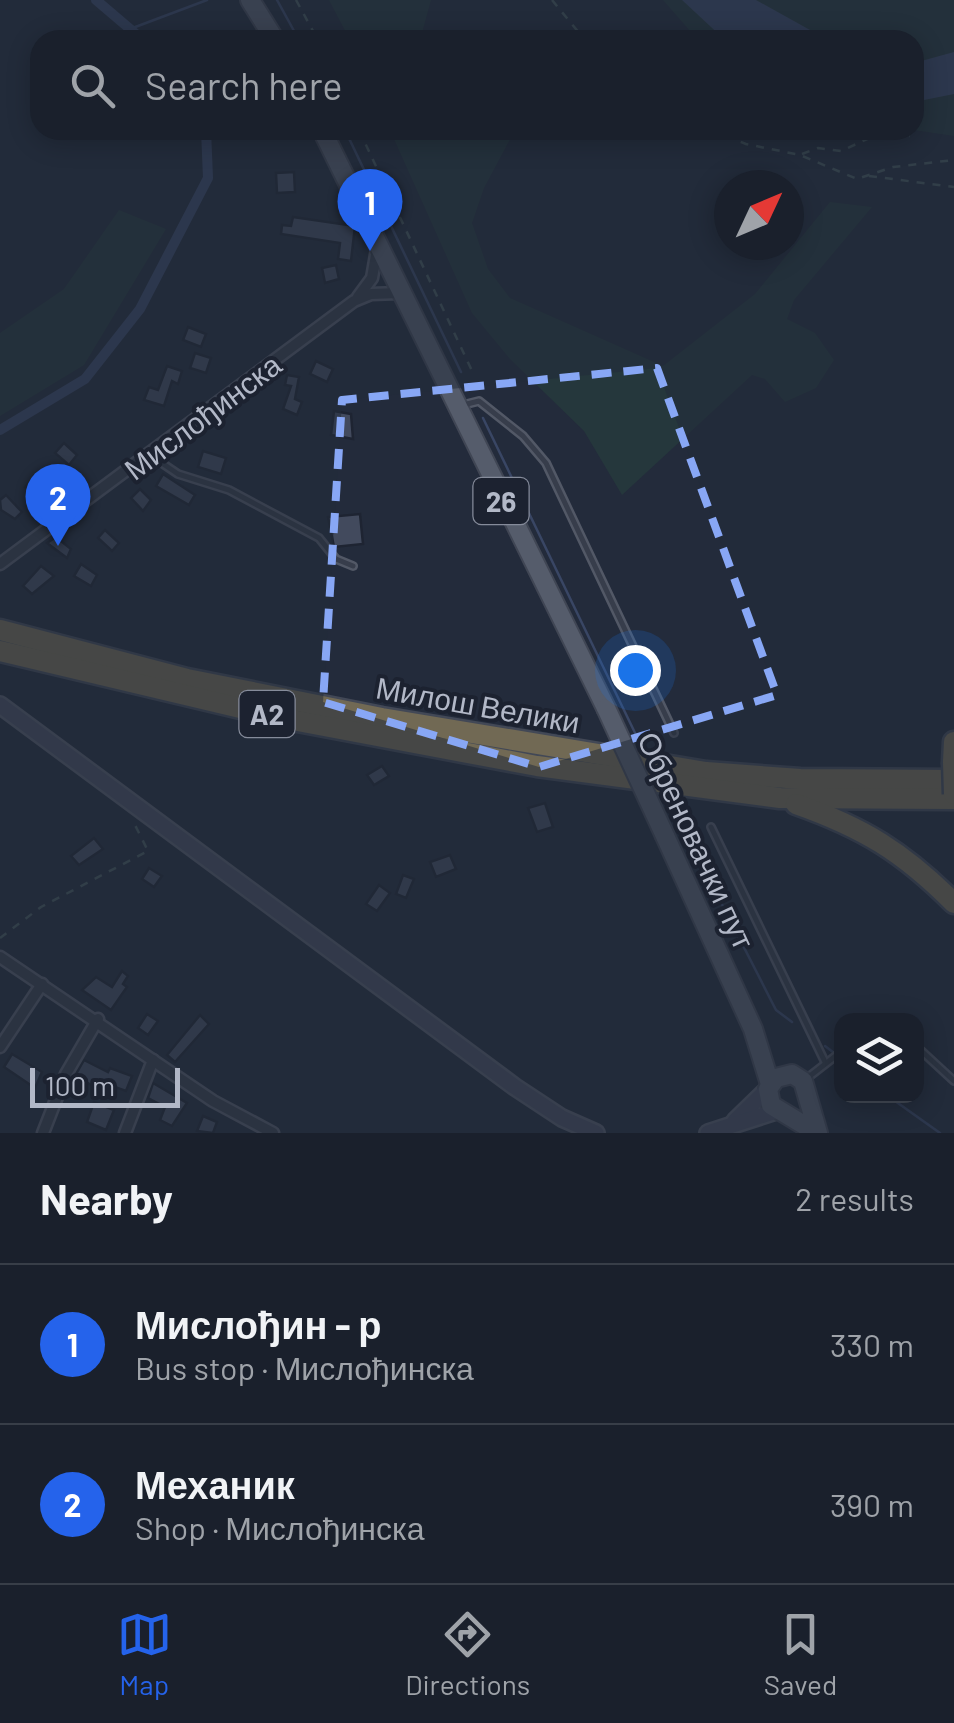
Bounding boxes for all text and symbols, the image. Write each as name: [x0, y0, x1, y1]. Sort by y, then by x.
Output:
search box: [30, 30, 924, 140]
icon: search: [65, 58, 120, 113]
text: Search here: [145, 62, 343, 108]
pin: 1: [338, 168, 402, 251]
north arrow: [714, 170, 804, 260]
street label: Мислођинска: [117, 345, 288, 487]
pin: 2: [26, 464, 90, 546]
road number: 26: [474, 478, 528, 524]
your location: [610, 645, 661, 696]
street label: Милош Велики: [373, 668, 583, 740]
road number: A2: [240, 691, 294, 737]
street label: Обреновачки пут: [631, 726, 763, 954]
map controls: [834, 1013, 924, 1103]
button: layers: [834, 1013, 924, 1103]
scale bar: [30, 1063, 180, 1108]
text: 100 m: [45, 1068, 115, 1102]
text: Nearby: [40, 1173, 173, 1223]
text: 2 results: [795, 1179, 914, 1217]
text: Мислођин - р: [135, 1301, 381, 1347]
text: 1: [67, 1325, 78, 1363]
text: 330 m: [830, 1325, 914, 1363]
text: Bus stop · Мислођинска: [135, 1348, 474, 1386]
text: Механик: [135, 1461, 295, 1507]
text: 2: [64, 1485, 81, 1523]
text: 390 m: [830, 1485, 914, 1523]
text: Shop · Мислођинска: [135, 1508, 425, 1546]
tab: Map: [117, 1607, 172, 1701]
tab: Directions: [405, 1607, 530, 1701]
tab: Saved: [764, 1607, 837, 1701]

